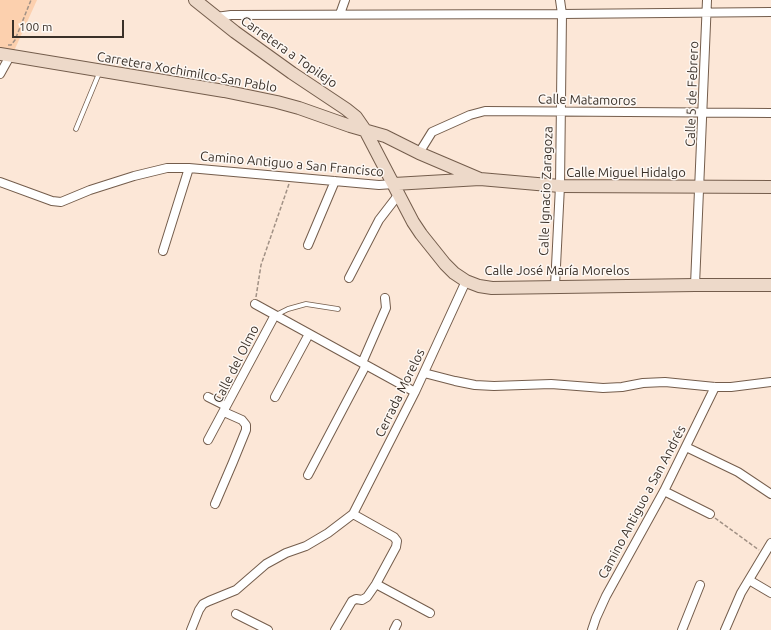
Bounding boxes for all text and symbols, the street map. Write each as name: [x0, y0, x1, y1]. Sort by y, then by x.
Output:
scale bar: [14, 12, 126, 38]
street label: Carretera a Topilejo: [238, 13, 340, 91]
text: 100 m: [19, 20, 52, 33]
street label: Calle 5 de Febrero: [682, 41, 702, 147]
street label: Carretera Xochimilco-San Pablo: [96, 48, 278, 96]
street label: Calle Matamoros: [538, 91, 636, 109]
street label: Calle Ignacio Zaragoza: [536, 126, 556, 256]
street label: Camino Antiguo a San Francisco: [200, 148, 384, 180]
street label: Calle Miguel Hidalgo: [566, 165, 686, 181]
street label: Calle José María Morelos: [485, 263, 629, 279]
street label: Calle del Olmo: [210, 323, 262, 405]
street label: Cerrada Morelos: [372, 346, 428, 440]
street label: Camino Antiguo a San Andrés: [595, 423, 689, 581]

